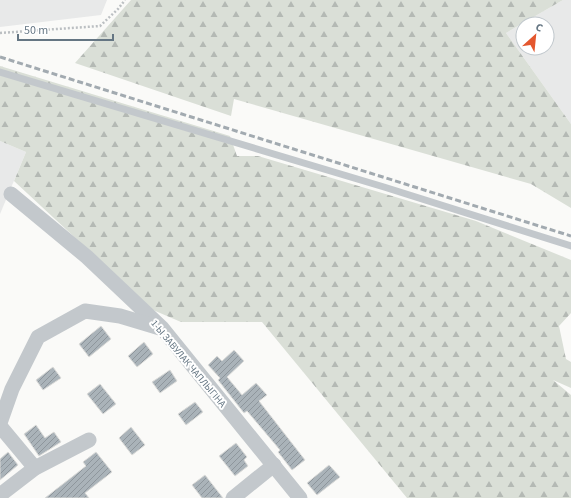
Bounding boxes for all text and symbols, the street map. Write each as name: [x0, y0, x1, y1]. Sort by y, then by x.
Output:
scale bar: [18, 16, 113, 42]
north arrow: [515, 16, 555, 56]
text: С: [533, 19, 546, 36]
text: 50 m: [24, 22, 48, 39]
street label: 1-Ы ЗАВУЛАК ЧАПЛЫГІНА: [147, 317, 230, 411]

